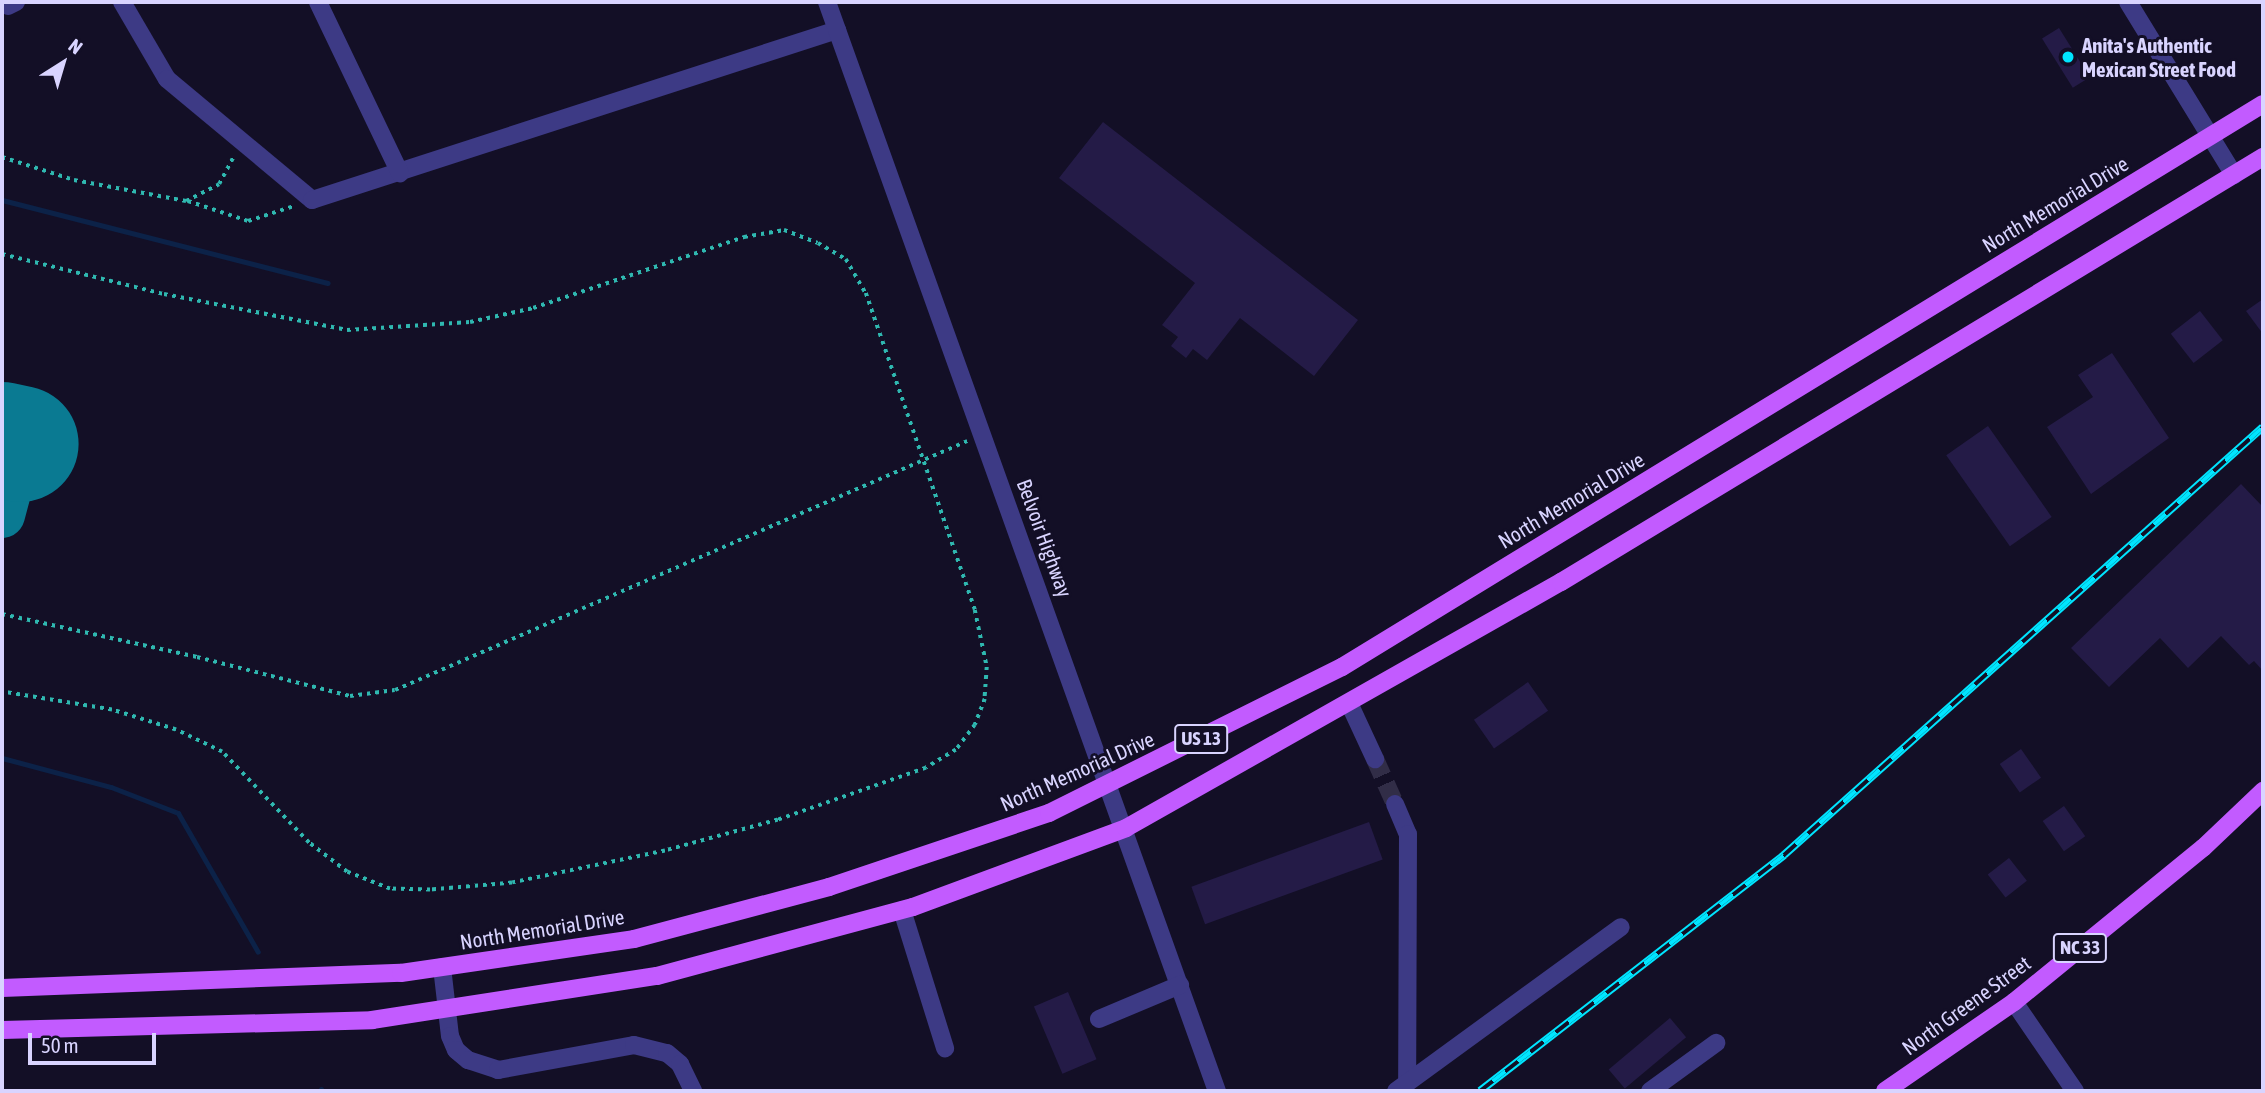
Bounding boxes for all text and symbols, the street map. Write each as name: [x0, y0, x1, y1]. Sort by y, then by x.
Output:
north arrow: [28, 28, 98, 98]
place label: Anita's Authentic Mexican Street Food: [2082, 32, 2236, 82]
text: N: [65, 34, 87, 58]
marker: Anita's Authentic Mexican Street Food: [2060, 49, 2076, 65]
street label: North Memorial Drive: [1977, 150, 2133, 258]
street label: North Memorial Drive: [1493, 446, 1649, 554]
street label: Belvoir Highway: [1012, 475, 1078, 601]
road number: US 13: [1173, 724, 1229, 754]
street label: North Memorial Drive: [996, 726, 1158, 816]
street label: North Memorial Drive: [458, 904, 626, 954]
road number: NC 33: [2052, 932, 2108, 964]
street label: North Greene Street: [1897, 950, 2035, 1060]
scale bar: [32, 1020, 159, 1064]
text: 50 m: [41, 1033, 79, 1057]

